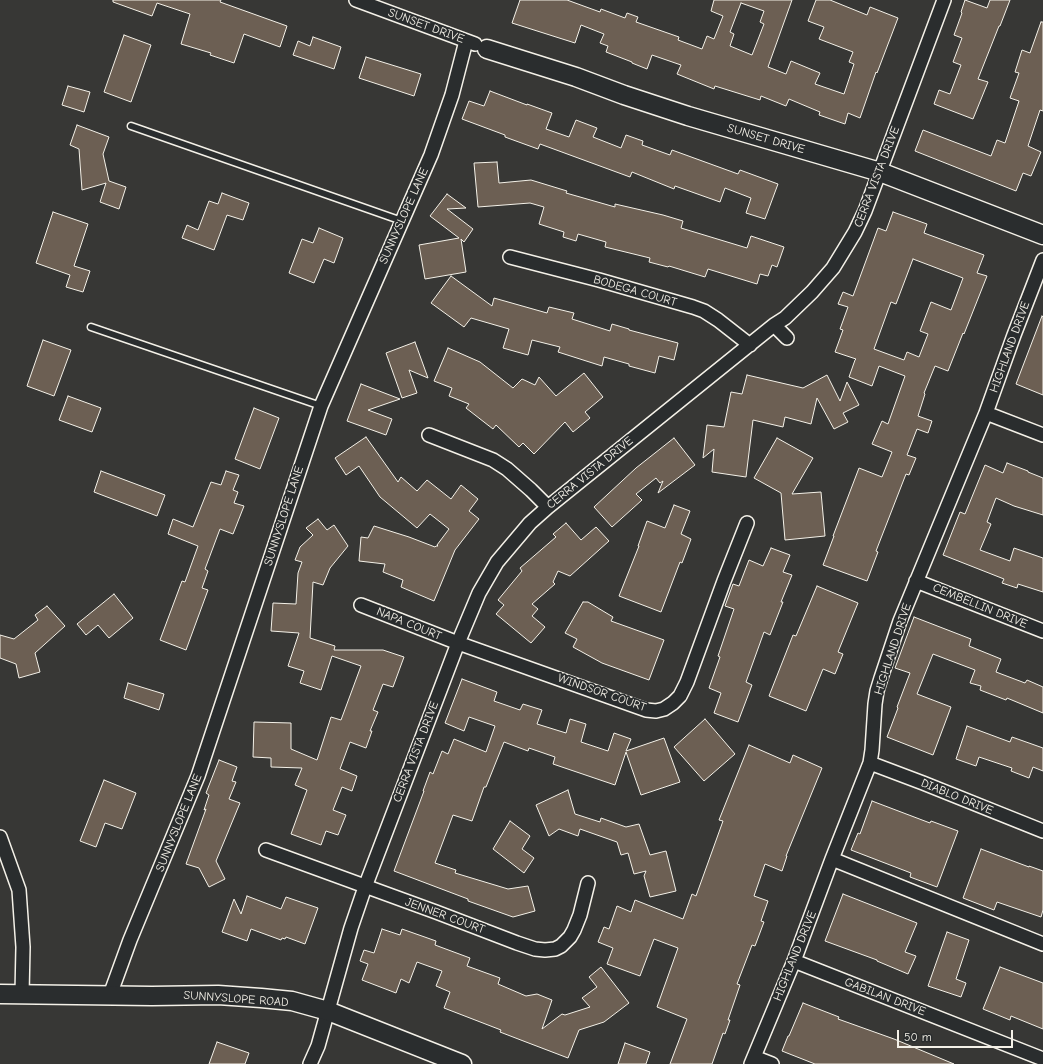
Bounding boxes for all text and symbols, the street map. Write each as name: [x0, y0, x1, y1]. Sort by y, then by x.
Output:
street label: SUNSET DRIVE: [386, 6, 466, 46]
street label: SUNSET DRIVE: [726, 121, 806, 157]
street label: CERRA VISTA DRIVE: [851, 125, 903, 229]
street label: SUNNYSLOPE LANE: [376, 166, 432, 266]
street label: BODEGA COURT: [592, 272, 678, 310]
street label: HIGHLAND DRIVE: [987, 300, 1033, 394]
street label: CERRA VISTA DRIVE: [544, 434, 636, 512]
street label: SUNNYSLOPE LANE: [261, 464, 307, 568]
street label: CEMBELLIN DRIVE: [930, 580, 1030, 632]
street label: HIGHLAND DRIVE: [871, 601, 915, 697]
street label: NAPA COURT: [374, 604, 444, 644]
street label: WINDSOR COURT: [556, 671, 648, 715]
street label: CERRA VISTA DRIVE: [390, 700, 442, 804]
street label: SUNNYSLOPE LANE: [153, 772, 205, 874]
street label: DIABLO DRIVE: [919, 776, 995, 818]
street label: JENNER COURT: [403, 895, 487, 937]
street label: HIGHLAND DRIVE: [770, 909, 820, 1003]
street label: GABILAN DRIVE: [842, 975, 928, 1019]
street label: SUNNYSLOPE ROAD: [183, 988, 289, 1010]
scale bar: [899, 1022, 1015, 1048]
text: 50 m: [904, 1030, 932, 1044]

